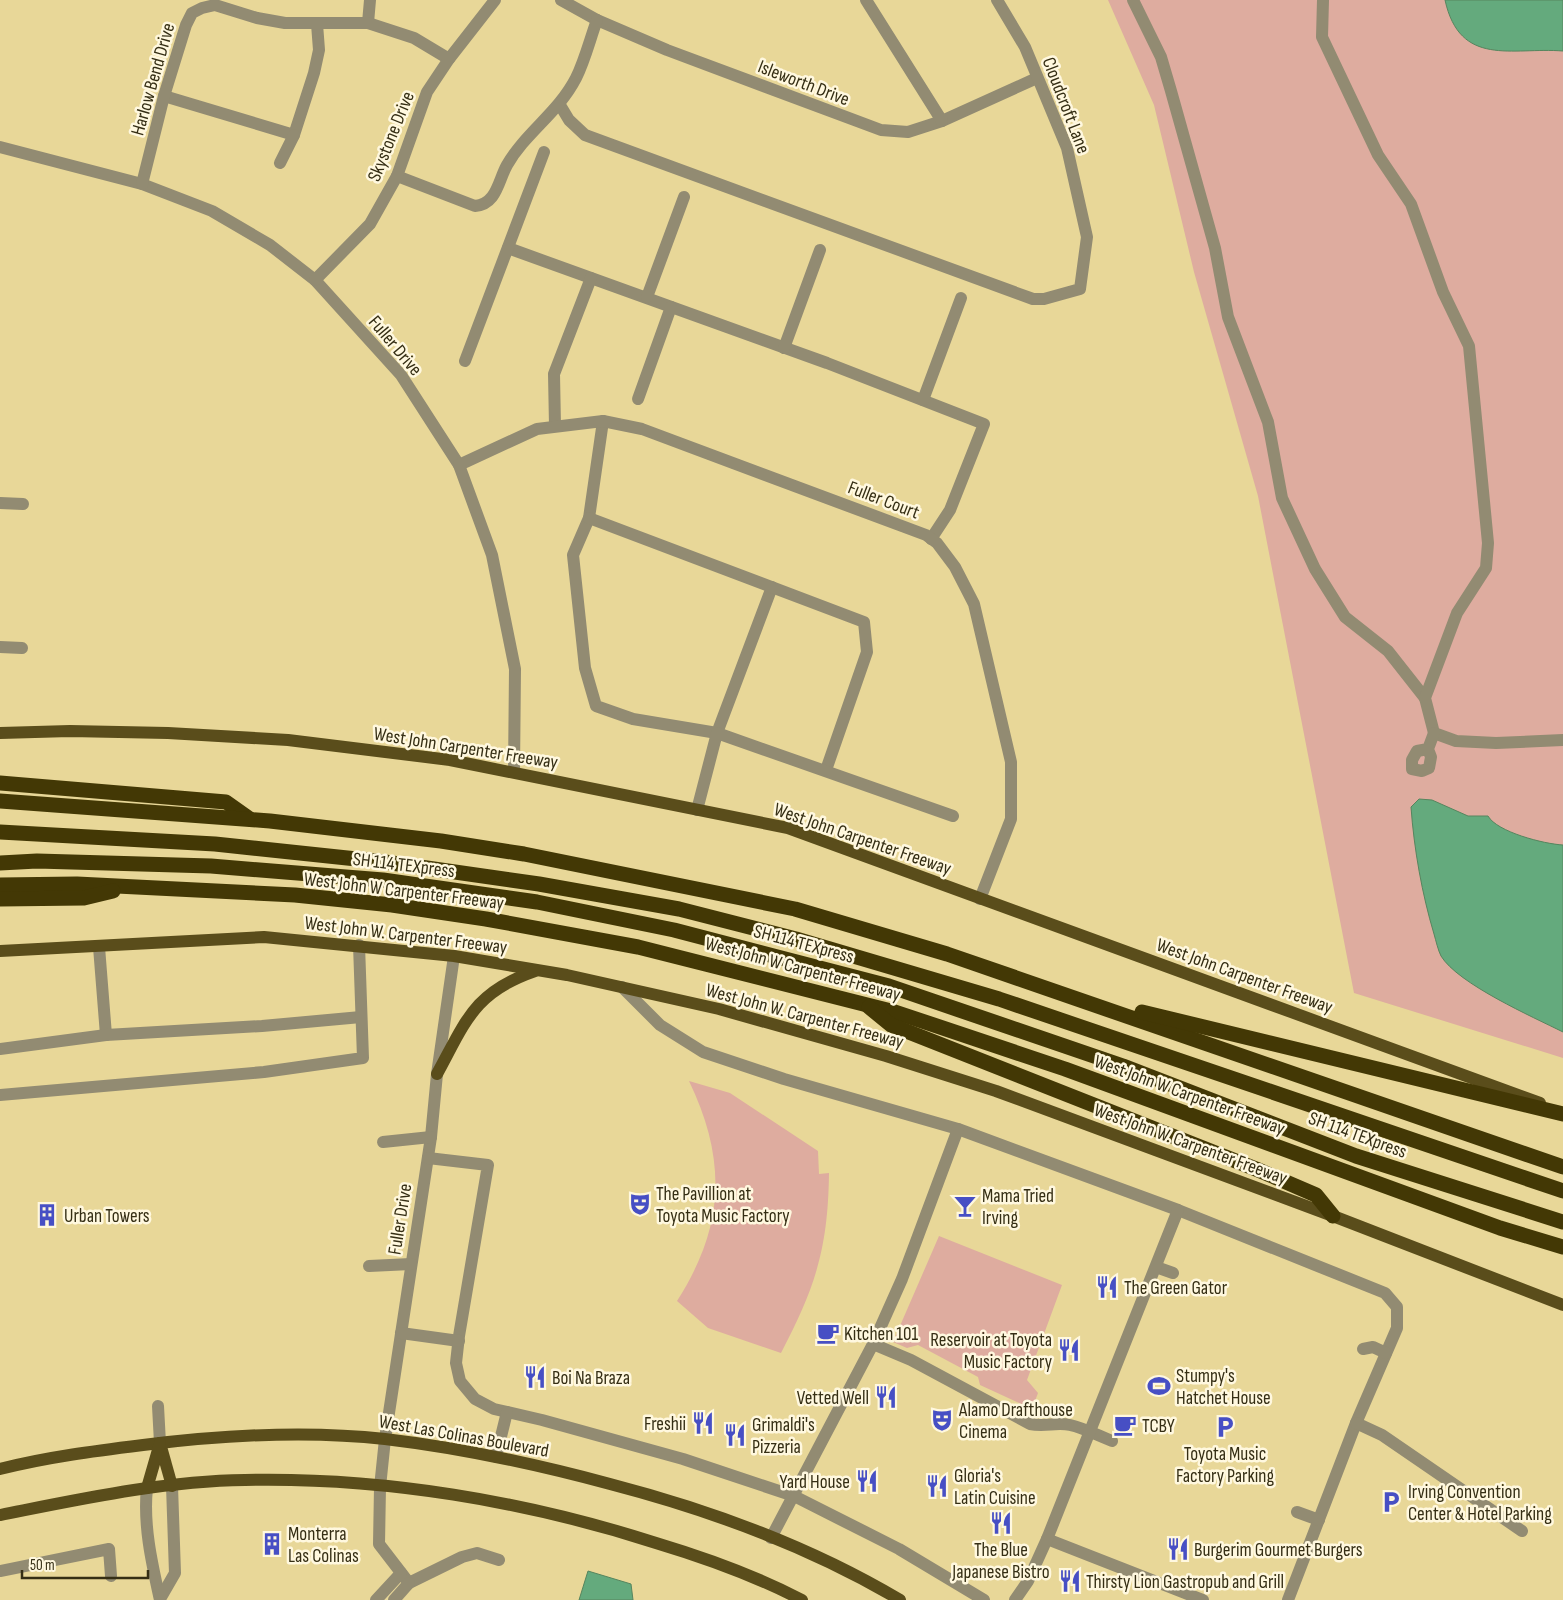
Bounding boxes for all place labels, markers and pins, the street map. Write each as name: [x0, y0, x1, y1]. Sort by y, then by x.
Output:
place label: The Pavillion at Toyota Music Factory: [656, 1183, 790, 1228]
place label: Mama Tried Irving: [982, 1185, 1054, 1230]
theatre icon: The Pavillion at Toyota Music Factory: [627, 1191, 653, 1217]
bar icon: Mama Tried Irving: [952, 1193, 978, 1219]
building icon: Urban Towers: [34, 1202, 60, 1228]
place label: Urban Towers: [64, 1205, 150, 1228]
restaurant icon: The Green Gator: [1094, 1274, 1120, 1300]
place label: The Green Gator: [1124, 1277, 1228, 1300]
cafe icon: Kitchen 101: [815, 1320, 841, 1346]
place label: Kitchen 101: [844, 1323, 918, 1346]
place label: Reservoir at Toyota Music Factory: [930, 1329, 1053, 1374]
restaurant icon: Reservoir at Toyota Music Factory: [1056, 1337, 1082, 1363]
restaurant icon: Boi Na Braza: [522, 1364, 548, 1390]
place label: Stumpy's Hatchet House: [1176, 1365, 1271, 1410]
place label: Boi Na Braza: [552, 1367, 630, 1390]
sports icon: Stumpy's Hatchet House: [1146, 1373, 1172, 1399]
restaurant icon: Vetted Well: [873, 1384, 899, 1410]
place label: Vetted Well: [797, 1387, 869, 1410]
place label: Alamo Drafthouse Cinema: [958, 1399, 1073, 1444]
theatre icon: Alamo Drafthouse Cinema: [929, 1407, 955, 1433]
restaurant icon: Freshii: [690, 1410, 716, 1436]
cafe icon: TCBY: [1112, 1412, 1138, 1438]
place label: Freshii: [644, 1413, 686, 1436]
place label: Grimaldi's Pizzeria: [752, 1414, 815, 1459]
parking icon: Toyota Music Factory Parking: [1212, 1414, 1238, 1440]
place label: TCBY: [1142, 1415, 1175, 1438]
restaurant icon: Grimaldi's Pizzeria: [722, 1422, 748, 1448]
place label: Toyota Music Factory Parking: [1176, 1443, 1275, 1488]
place label: Gloria's Latin Cuisine: [954, 1465, 1036, 1510]
restaurant icon: Yard House: [854, 1468, 880, 1494]
place label: Yard House: [780, 1471, 850, 1494]
restaurant icon: Gloria's Latin Cuisine: [924, 1473, 950, 1499]
place label: Irving Convention Center & Hotel Parking: [1408, 1481, 1552, 1526]
parking icon: Irving Convention Center & Hotel Parking: [1378, 1489, 1404, 1515]
restaurant icon: The Blue Japanese Bistro: [988, 1510, 1014, 1536]
place label: Monterra Las Colinas: [288, 1523, 359, 1568]
building icon: Monterra Las Colinas: [259, 1531, 285, 1557]
restaurant icon: Burgerim Gourmet Burgers: [1165, 1536, 1191, 1562]
place label: The Blue Japanese Bistro: [951, 1539, 1050, 1584]
place label: Burgerim Gourmet Burgers: [1194, 1539, 1363, 1562]
restaurant icon: Thirsty Lion Gastropub and Grill: [1057, 1568, 1083, 1594]
place label: Thirsty Lion Gastropub and Grill: [1086, 1571, 1284, 1594]

